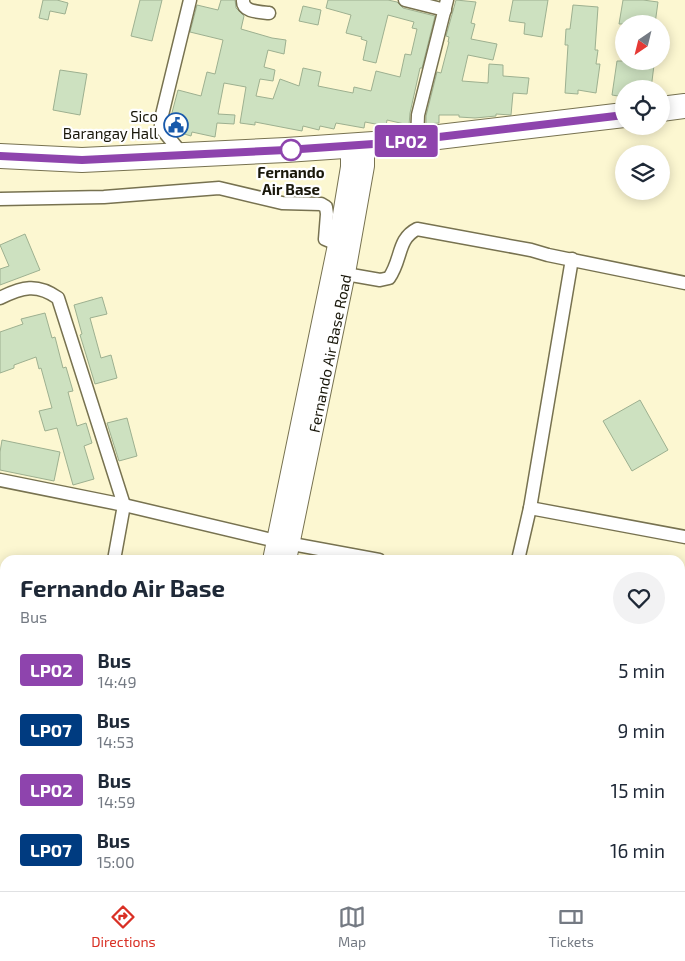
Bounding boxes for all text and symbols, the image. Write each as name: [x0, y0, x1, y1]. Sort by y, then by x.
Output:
north arrow: [615, 15, 670, 70]
map controls: [615, 15, 670, 200]
button: locate: [615, 80, 670, 135]
place label: Sico Barangay Hall: [63, 107, 159, 142]
public building icon: Sico Barangay Hall: [163, 112, 189, 138]
line badge: LP02: [371, 125, 441, 157]
text: LP02: [385, 130, 427, 152]
marker: Fernando Air Base: [280, 139, 302, 161]
button: layers: [615, 145, 670, 200]
place label: Fernando Air Base: [257, 163, 325, 198]
street label: Fernando Air Base Road: [304, 273, 355, 434]
button: heart: [613, 572, 665, 624]
text: Fernando Air Base: [20, 573, 225, 602]
text: Bus: [20, 607, 47, 626]
text: Bus: [98, 649, 131, 672]
text: LP02: [30, 659, 73, 681]
text: 5 min: [618, 659, 665, 682]
text: 14:49: [98, 672, 137, 691]
text: Bus: [97, 709, 130, 732]
text: LP07: [30, 719, 72, 741]
text: 9 min: [617, 719, 665, 742]
text: 14:53: [97, 732, 134, 751]
text: Bus: [98, 769, 131, 792]
text: LP02: [30, 779, 73, 801]
text: 15 min: [611, 779, 665, 802]
text: 14:59: [98, 792, 135, 811]
text: Bus: [97, 829, 130, 852]
text: LP07: [30, 839, 72, 861]
text: 16 min: [610, 839, 665, 862]
text: 15:00: [97, 852, 135, 871]
tab: Directions: [91, 903, 156, 950]
tab: Map: [338, 903, 366, 950]
tab: Tickets: [548, 903, 594, 950]

